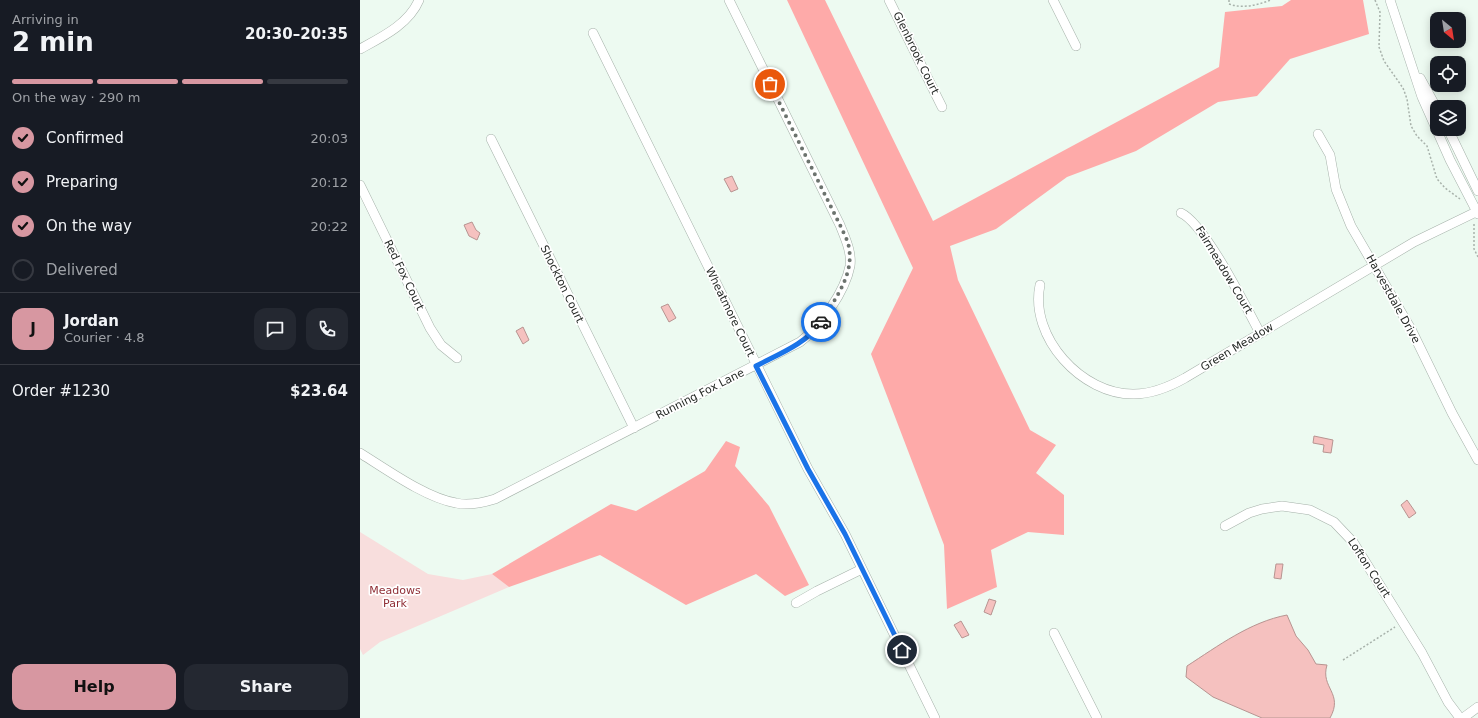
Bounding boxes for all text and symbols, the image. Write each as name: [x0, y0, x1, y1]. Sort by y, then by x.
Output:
street label: Glenbrook Court: [890, 10, 942, 97]
text: Arriving in: [12, 12, 79, 27]
north arrow: [1430, 12, 1466, 48]
map controls: [1430, 12, 1466, 136]
text: 20:30–20:35: [245, 25, 348, 43]
text: 2 min: [12, 27, 94, 57]
button: locate: [1430, 56, 1466, 92]
pin: [753, 67, 787, 101]
icon: bag: [759, 73, 781, 95]
text: On the way · 290 m: [12, 90, 140, 105]
button: layers: [1430, 100, 1466, 136]
icon: check: [12, 127, 34, 149]
text: Confirmed: [46, 129, 124, 147]
text: 20:03: [311, 131, 348, 146]
icon: check: [12, 171, 34, 193]
text: Preparing: [46, 173, 118, 191]
text: 20:12: [311, 175, 348, 190]
icon: check: [12, 215, 34, 237]
text: On the way: [46, 217, 132, 235]
text: 20:22: [311, 219, 348, 234]
street label: Fairmeadow Court: [1193, 224, 1256, 317]
street label: Red Fox Court: [381, 238, 427, 313]
street label: Shockton Court: [538, 243, 587, 326]
street label: Harvestdale Drive: [1363, 252, 1423, 346]
text: Delivered: [46, 261, 118, 279]
street label: Wheatmore Court: [703, 265, 758, 359]
courier: [801, 302, 841, 342]
button: chat: [254, 308, 296, 350]
button: phone: [306, 308, 348, 350]
icon: car: [810, 311, 832, 333]
text: Jordan: [64, 312, 119, 330]
text: J: [30, 320, 36, 338]
street label: Green Meadow: [1198, 320, 1276, 374]
text: Courier · 4.8: [64, 330, 145, 345]
street label: Running Fox Lane: [654, 366, 747, 422]
text: Order #1230: [12, 382, 110, 400]
text: $23.64: [290, 382, 348, 400]
street label: Lofton Court: [1345, 536, 1393, 601]
park label: Meadows Park: [369, 584, 421, 610]
pin: [885, 633, 919, 667]
icon: home: [891, 639, 913, 661]
button: Help: [12, 664, 176, 710]
button: Share: [184, 664, 348, 710]

